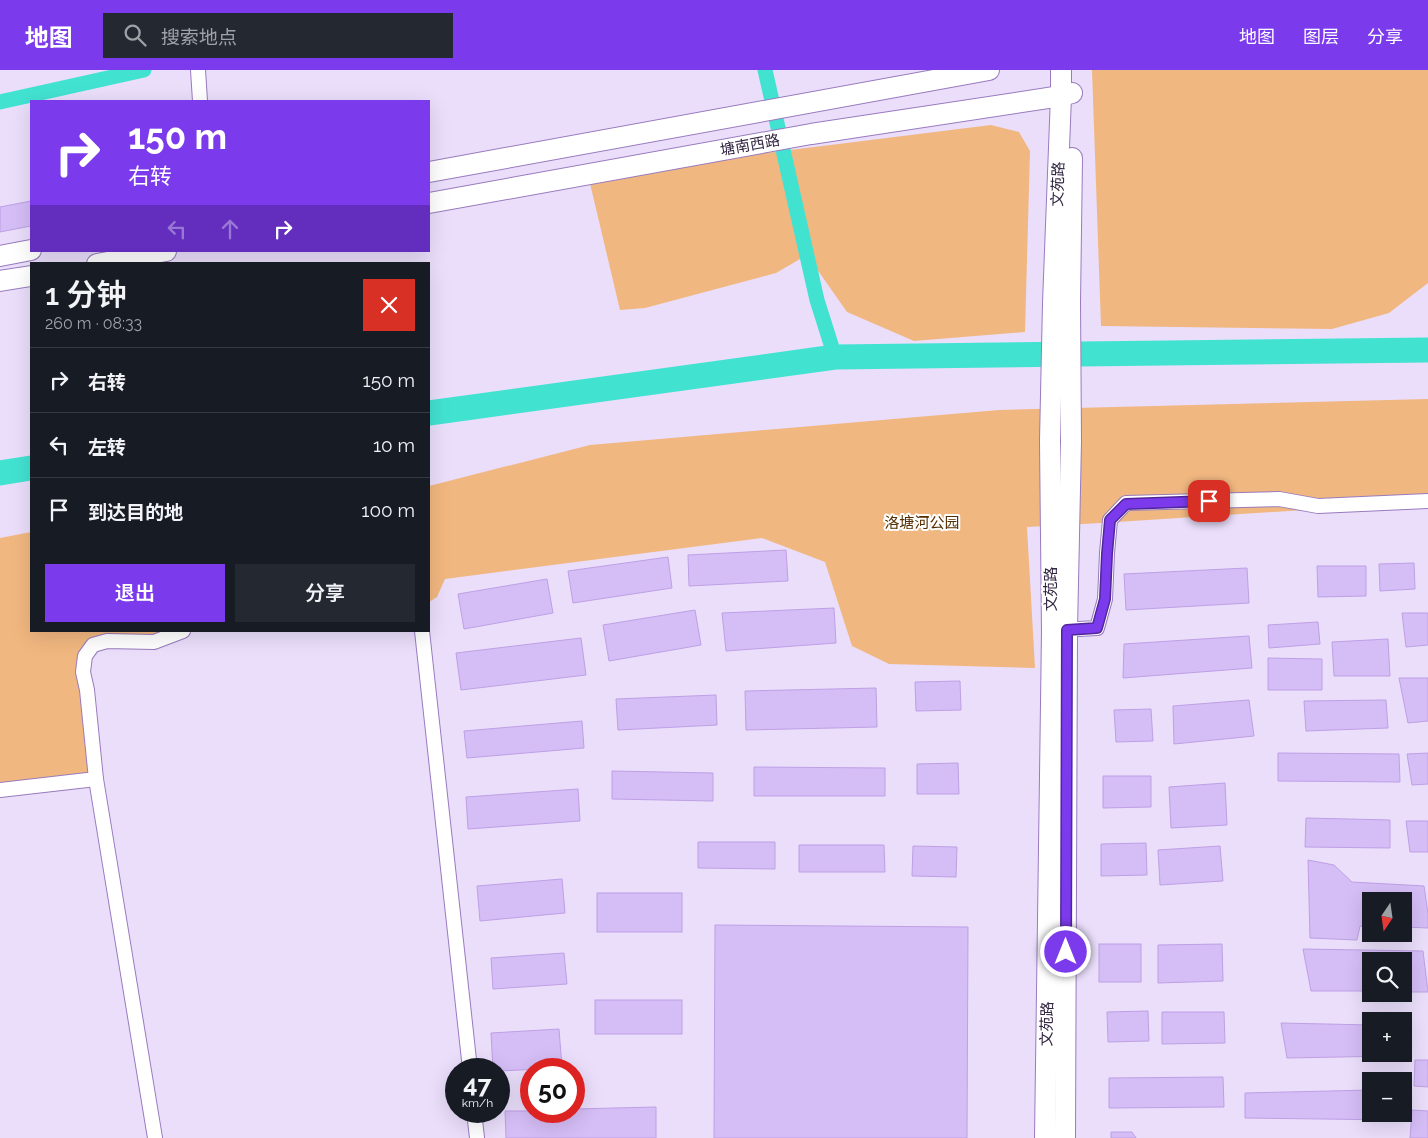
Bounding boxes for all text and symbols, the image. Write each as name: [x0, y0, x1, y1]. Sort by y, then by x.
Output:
search box: [103, 13, 453, 58]
icon: search: [121, 21, 149, 49]
text: 地图: [25, 23, 73, 52]
text: 搜索地点: [161, 26, 237, 48]
text: 地图: [1239, 26, 1275, 47]
text: 图层: [1303, 26, 1339, 47]
text: 分享: [1367, 26, 1403, 47]
text: 150 m: [128, 116, 227, 157]
icon: right: [45, 120, 110, 185]
street label: 塘南西路: [719, 131, 781, 159]
street label: 文苑路: [1048, 161, 1068, 207]
text: 右转: [128, 163, 172, 189]
icon: left: [163, 215, 191, 243]
icon: ahead: [216, 215, 244, 243]
icon: right: [269, 215, 297, 243]
text: 1 分钟: [45, 277, 127, 312]
button: close: [363, 279, 415, 331]
text: 260 m · 08:33: [45, 314, 142, 333]
icon: right: [45, 366, 73, 394]
text: 150 m: [363, 369, 415, 391]
text: 右转: [88, 371, 126, 393]
icon: left: [45, 431, 73, 459]
text: 10 m: [373, 434, 415, 456]
text: 左转: [88, 436, 126, 458]
pin: [1188, 480, 1230, 522]
icon: arrive: [1195, 487, 1223, 515]
icon: arrive: [45, 496, 73, 524]
text: 100 m: [361, 499, 415, 521]
text: 到达目的地: [88, 501, 183, 523]
park label: 洛塘河公园: [884, 514, 960, 532]
button: 退出: [45, 564, 225, 622]
button: 分享: [235, 564, 415, 622]
street label: 文苑路: [1042, 566, 1060, 612]
north arrow: [1362, 892, 1412, 942]
map controls: [1362, 892, 1412, 1122]
position arrow: [1039, 925, 1091, 977]
button: search: [1362, 952, 1412, 1002]
street label: 文苑路: [1038, 1001, 1056, 1047]
button: +: [1362, 1012, 1412, 1062]
speed limit sign: 50: [520, 1058, 585, 1123]
text: 47: [463, 1069, 492, 1099]
button: −: [1362, 1072, 1412, 1122]
text: km/h: [462, 1096, 493, 1110]

